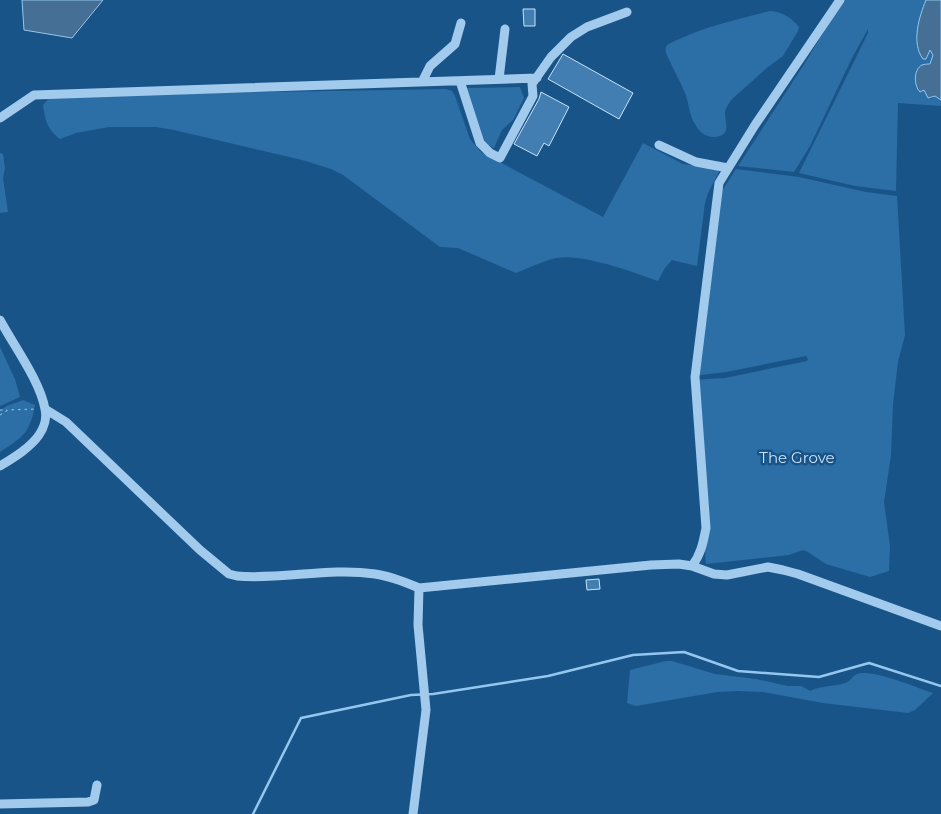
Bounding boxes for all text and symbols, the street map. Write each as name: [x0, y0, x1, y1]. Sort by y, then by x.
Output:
park label: The Grove: [759, 448, 835, 467]

